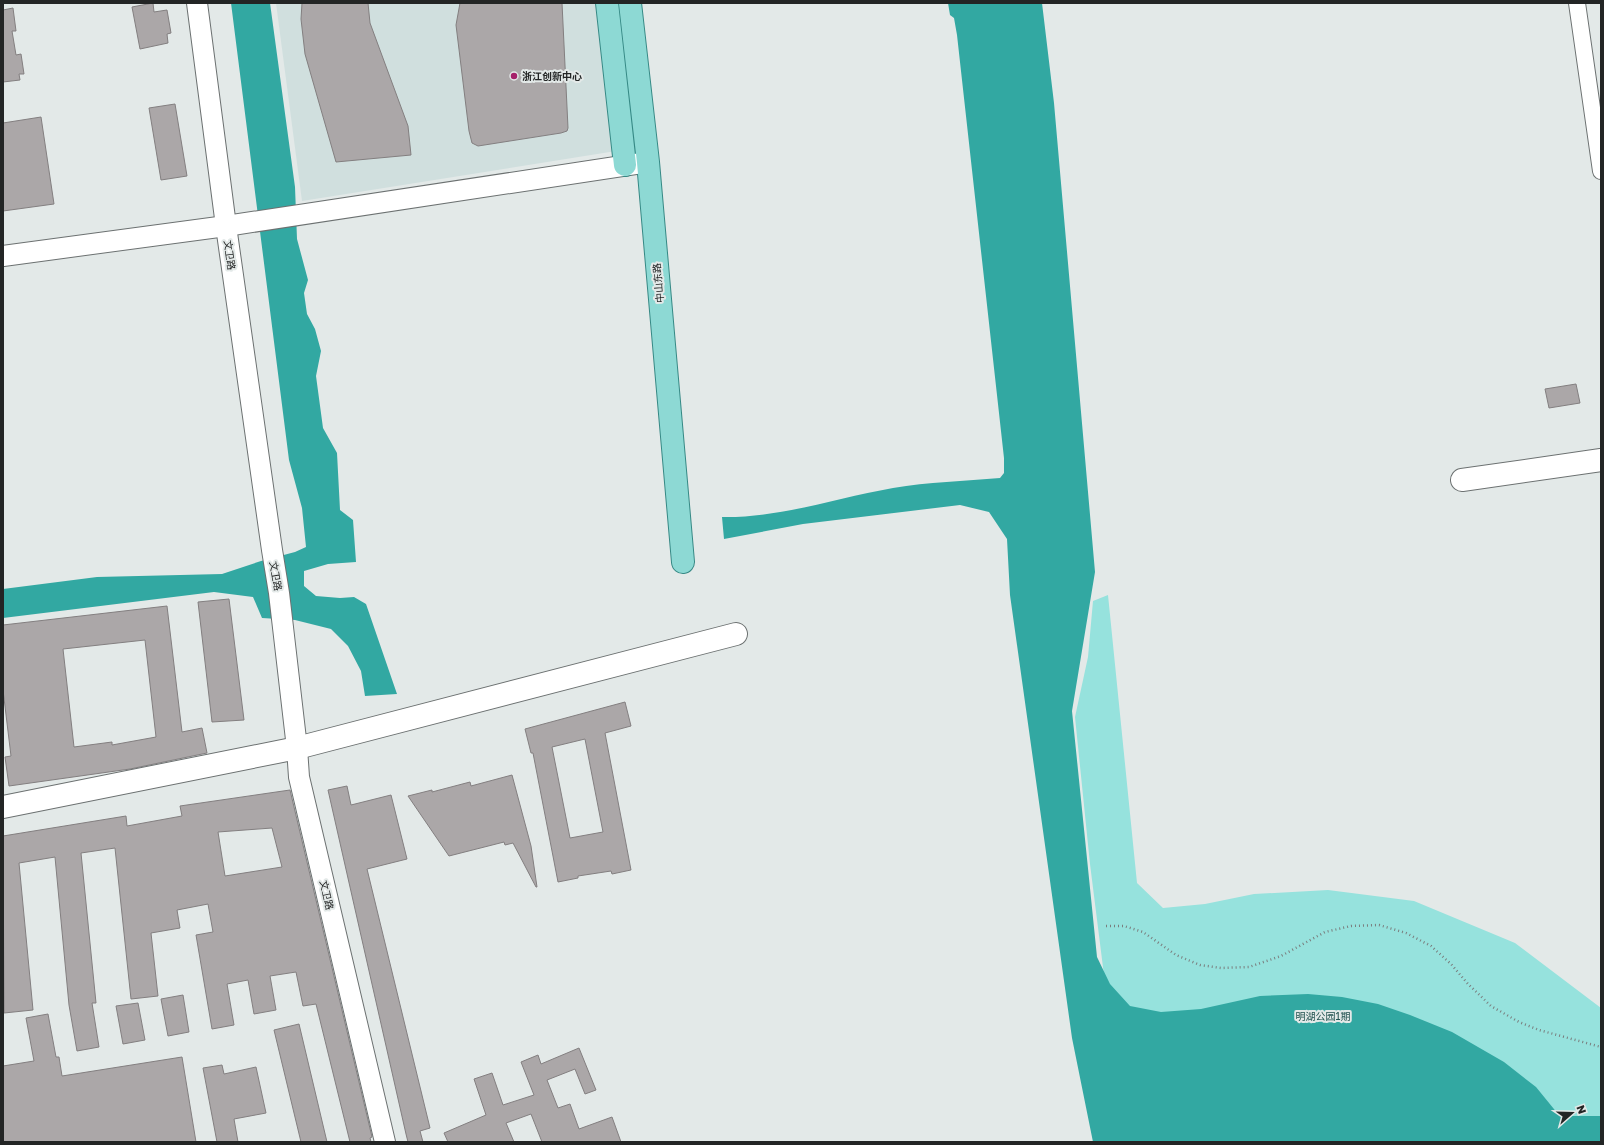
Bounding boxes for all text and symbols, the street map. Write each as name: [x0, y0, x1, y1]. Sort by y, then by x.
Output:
place label: 浙江创新中心: [522, 70, 582, 82]
marker: 浙江创新中心: [509, 71, 519, 81]
street label: 文卫路: [222, 239, 238, 271]
street label: 中山东路: [650, 263, 666, 303]
street label: 文卫路: [267, 560, 285, 592]
street label: 文卫路: [318, 879, 336, 911]
park label: 明湖公园1期: [1296, 1010, 1350, 1022]
north arrow: [1552, 1093, 1592, 1133]
text: N: [1574, 1103, 1589, 1116]

